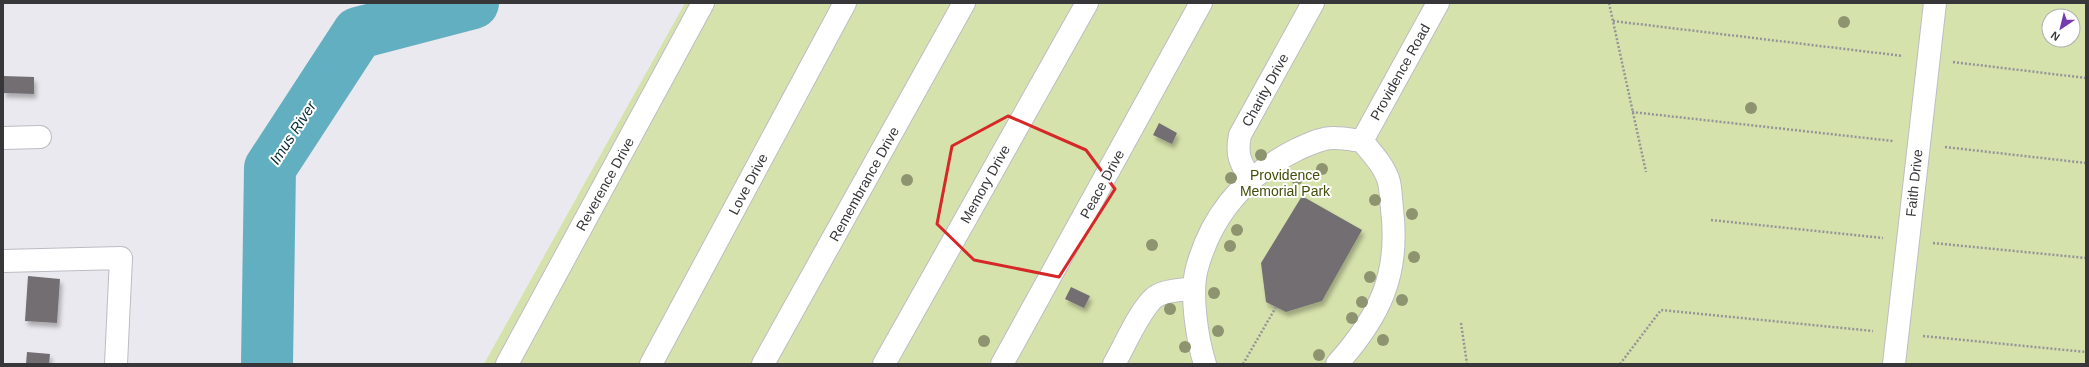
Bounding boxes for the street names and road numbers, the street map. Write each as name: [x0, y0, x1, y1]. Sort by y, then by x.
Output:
street label: Providence Road: [1367, 21, 1433, 123]
street label: Charity Drive: [1238, 51, 1292, 129]
street label: Remembrance Drive: [826, 124, 902, 244]
street label: Reverence Drive: [573, 134, 637, 233]
street label: Memory Drive: [957, 142, 1013, 226]
street label: Peace Drive: [1077, 147, 1128, 221]
street label: Faith Drive: [1903, 148, 1926, 217]
street label: Love Drive: [725, 151, 771, 217]

